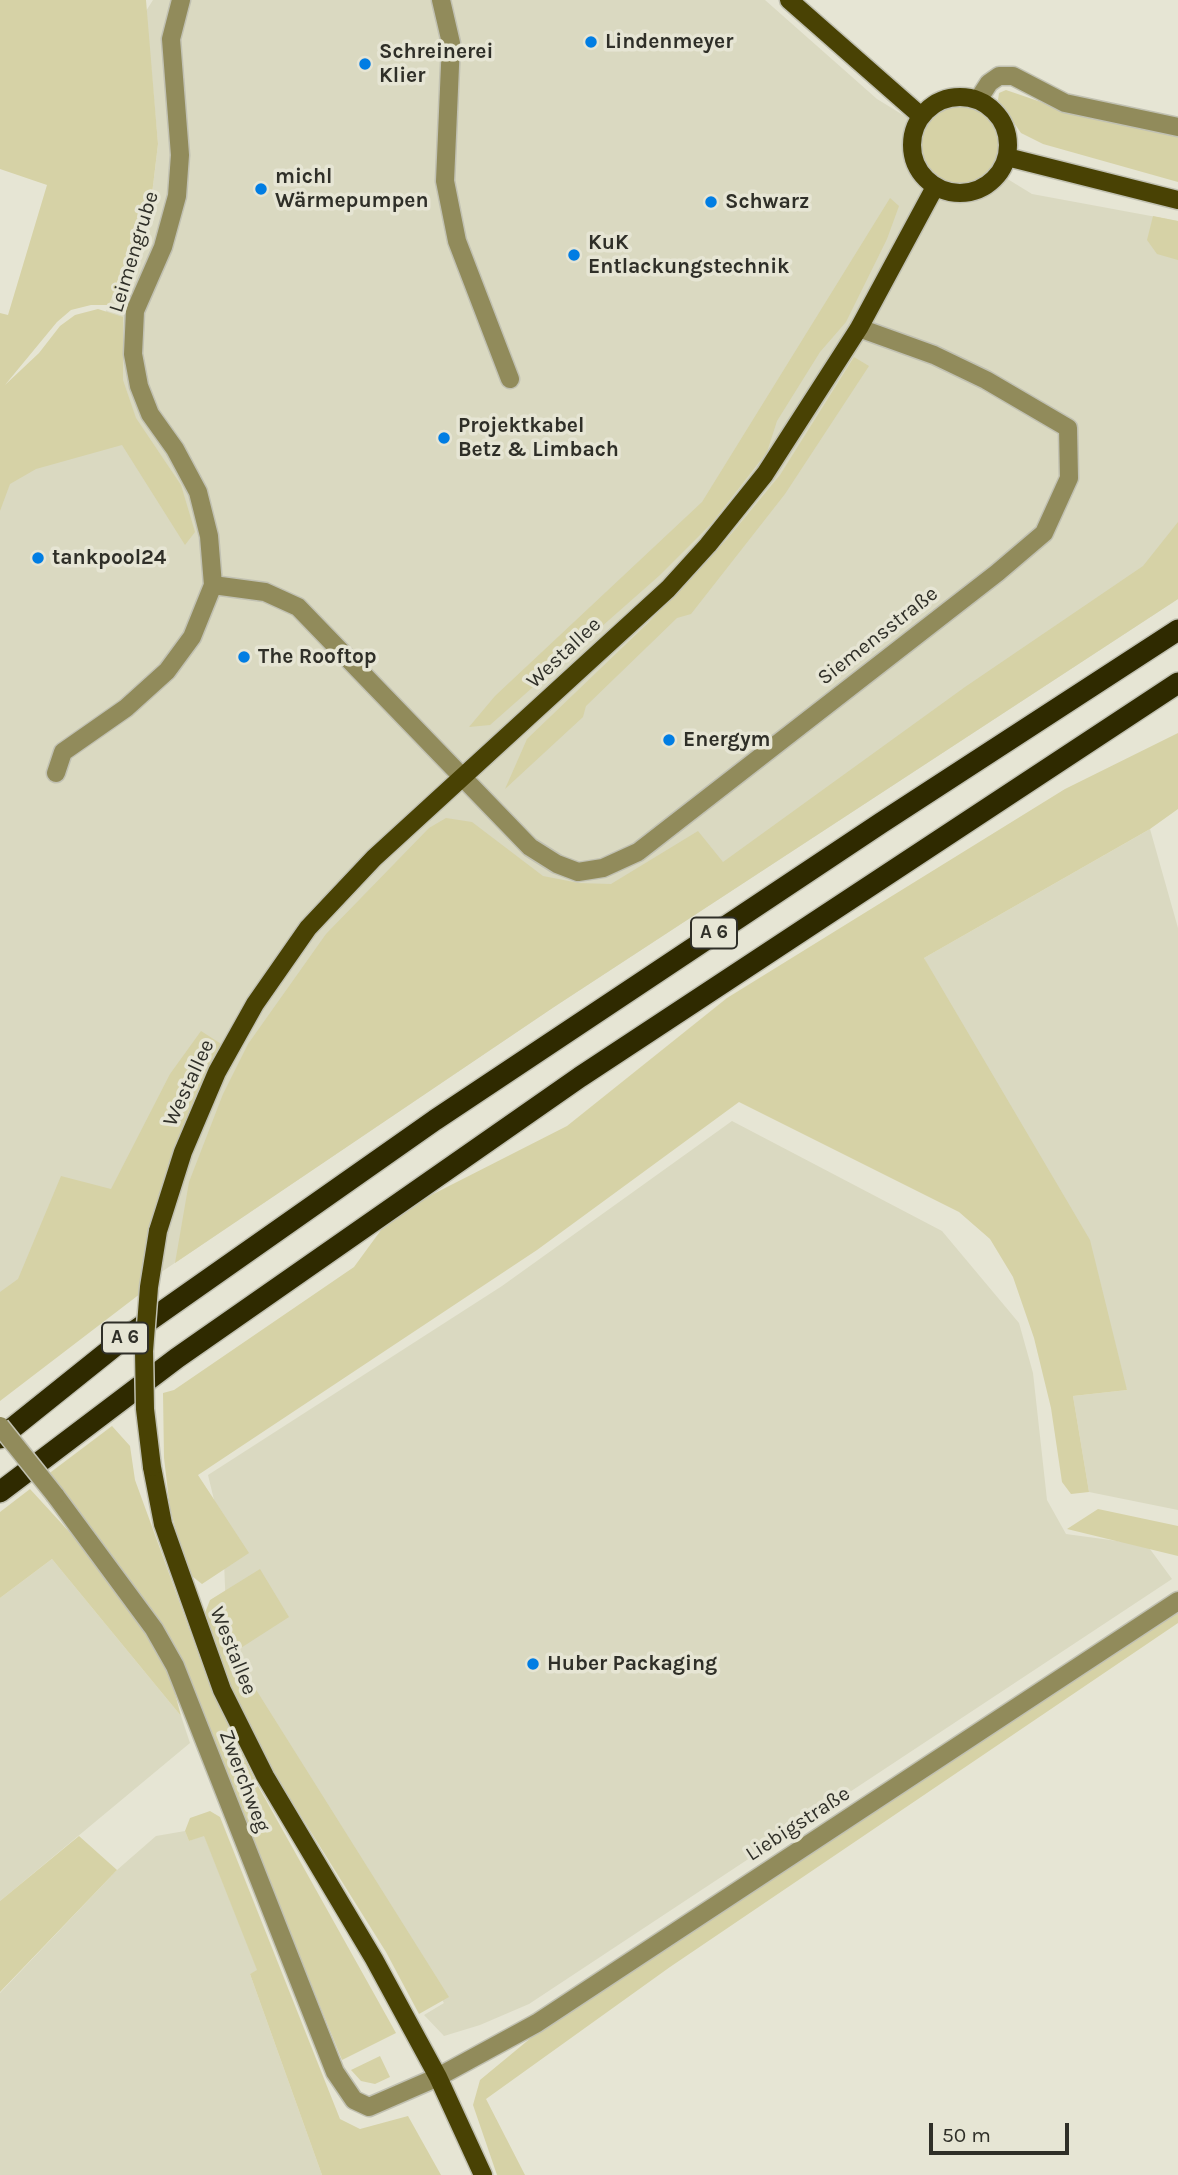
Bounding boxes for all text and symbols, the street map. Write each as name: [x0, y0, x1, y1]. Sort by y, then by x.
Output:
place label: Lindenmeyer: [605, 29, 733, 55]
marker: Lindenmeyer: [583, 34, 599, 50]
place label: Schreinerei Klier: [379, 39, 493, 89]
marker: Schreinerei Klier: [357, 56, 373, 72]
place label: michl Wärmepumpen: [275, 164, 429, 214]
marker: michl Wärmepumpen: [253, 181, 269, 197]
street label: Leimengrube: [104, 188, 164, 316]
place label: Schwarz: [725, 189, 809, 215]
marker: Schwarz: [703, 194, 719, 210]
place label: KuK Entlackungstechnik: [588, 230, 789, 280]
marker: KuK Entlackungstechnik: [566, 247, 582, 263]
place label: Projektkabel Betz & Limbach: [458, 413, 619, 463]
marker: Projektkabel Betz & Limbach: [436, 430, 452, 446]
place label: tankpool24: [52, 545, 166, 571]
marker: tankpool24: [30, 550, 46, 566]
street label: Siemensstraße: [813, 581, 943, 691]
street label: Westallee: [522, 612, 606, 694]
place label: The Rooftop: [258, 644, 377, 670]
marker: The Rooftop: [236, 649, 252, 665]
place label: Energym: [683, 727, 770, 753]
marker: Energym: [661, 732, 677, 748]
road number: A 6: [691, 917, 737, 948]
street label: Westallee: [158, 1036, 220, 1130]
road number: A 6: [102, 1322, 148, 1354]
street label: Westallee: [204, 1603, 262, 1699]
place label: Huber Packaging: [547, 1651, 717, 1677]
marker: Huber Packaging: [525, 1656, 541, 1672]
street label: Zwerchweg: [213, 1726, 275, 1836]
street label: Liebigstraße: [741, 1781, 855, 1867]
scale bar: [933, 2108, 1073, 2152]
text: 50 m: [942, 2123, 991, 2147]

